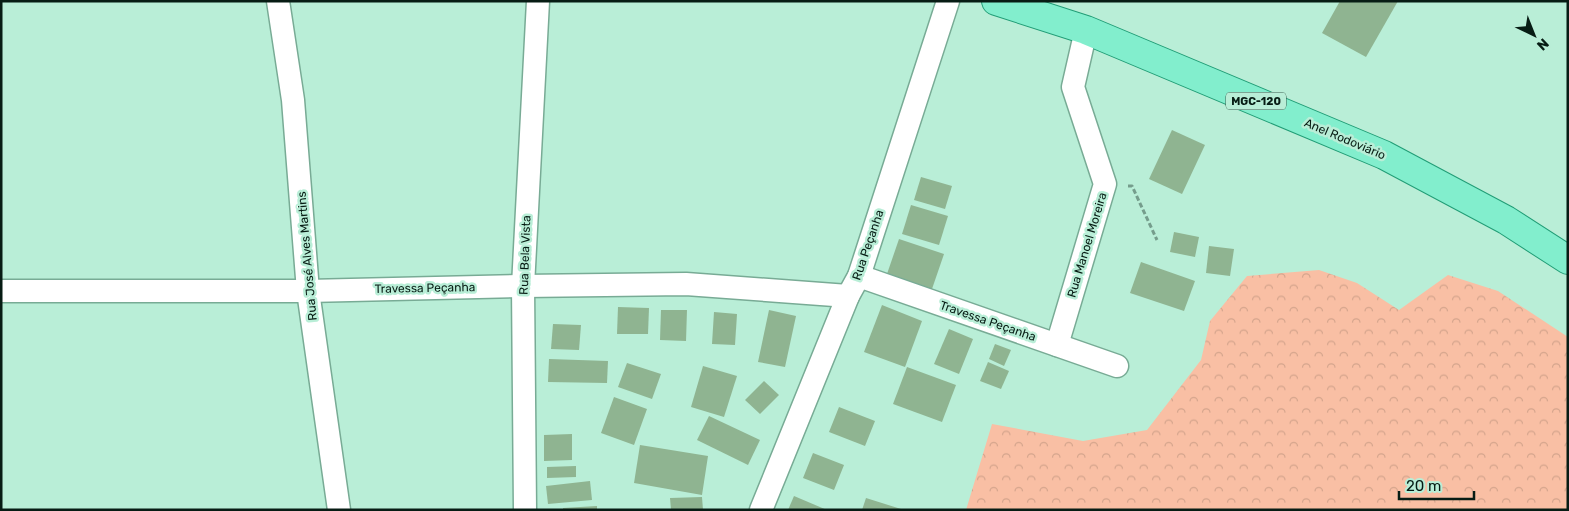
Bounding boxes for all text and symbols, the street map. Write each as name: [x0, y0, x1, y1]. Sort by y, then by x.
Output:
north arrow: [1509, 10, 1559, 60]
text: N: [1533, 34, 1552, 54]
road number: MGC-120: [1226, 92, 1286, 110]
street label: Anel Rodoviário: [1302, 116, 1388, 162]
street label: Rua José Alves Martins: [294, 191, 320, 321]
street label: Rua Manoel Moreira: [1064, 191, 1110, 299]
street label: Rua Peçanha: [849, 208, 887, 282]
street label: Rua Bela Vista: [517, 215, 533, 295]
street label: Travessa Peçanha: [375, 280, 475, 296]
street label: Travessa Peçanha: [938, 298, 1038, 344]
scale bar: [1399, 468, 1474, 500]
text: 20 m: [1406, 477, 1441, 495]

